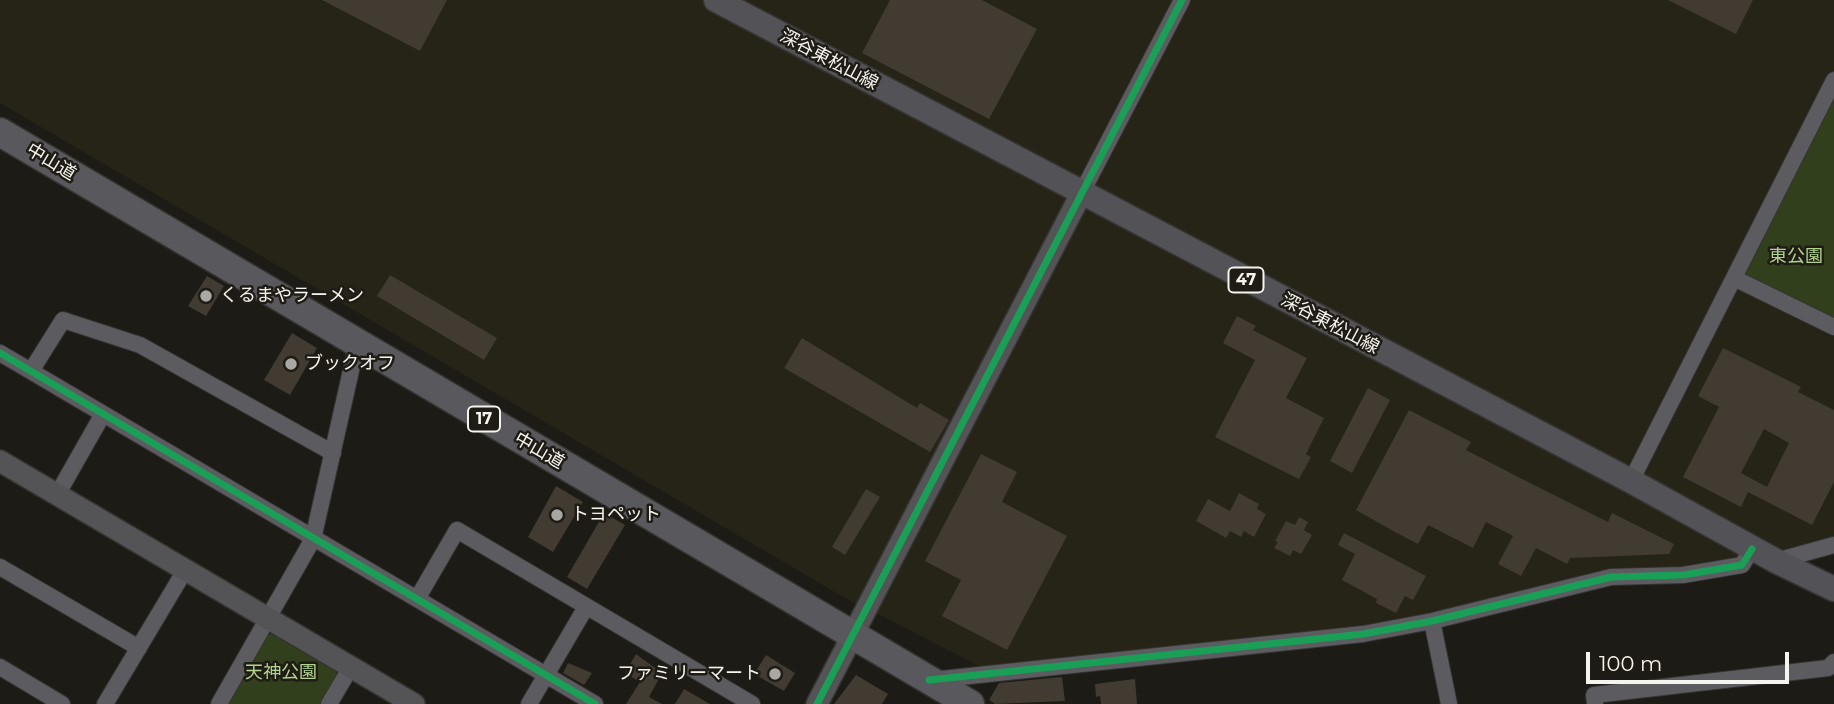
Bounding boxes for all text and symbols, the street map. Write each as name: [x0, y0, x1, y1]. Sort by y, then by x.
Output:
street label: 深谷東松山線: [776, 25, 882, 95]
street label: 中山道: [22, 139, 80, 185]
park label: 東公園: [1769, 246, 1823, 268]
road number: 47: [1228, 268, 1264, 292]
place label: くるまやラーメン: [220, 285, 364, 307]
marker: くるまやラーメン: [198, 288, 214, 304]
street label: 深谷東松山線: [1277, 289, 1383, 359]
place label: ブックオフ: [305, 353, 395, 375]
marker: ブックオフ: [283, 356, 299, 372]
road number: 17: [468, 406, 500, 432]
street label: 中山道: [510, 428, 568, 474]
place label: トヨペット: [571, 504, 661, 526]
marker: トヨペット: [549, 507, 565, 523]
scale bar: [1589, 638, 1792, 682]
text: 100 m: [1599, 651, 1662, 676]
park label: 天神公園: [245, 662, 317, 684]
place label: ファミリーマート: [617, 663, 761, 685]
marker: ファミリーマート: [767, 666, 783, 682]

